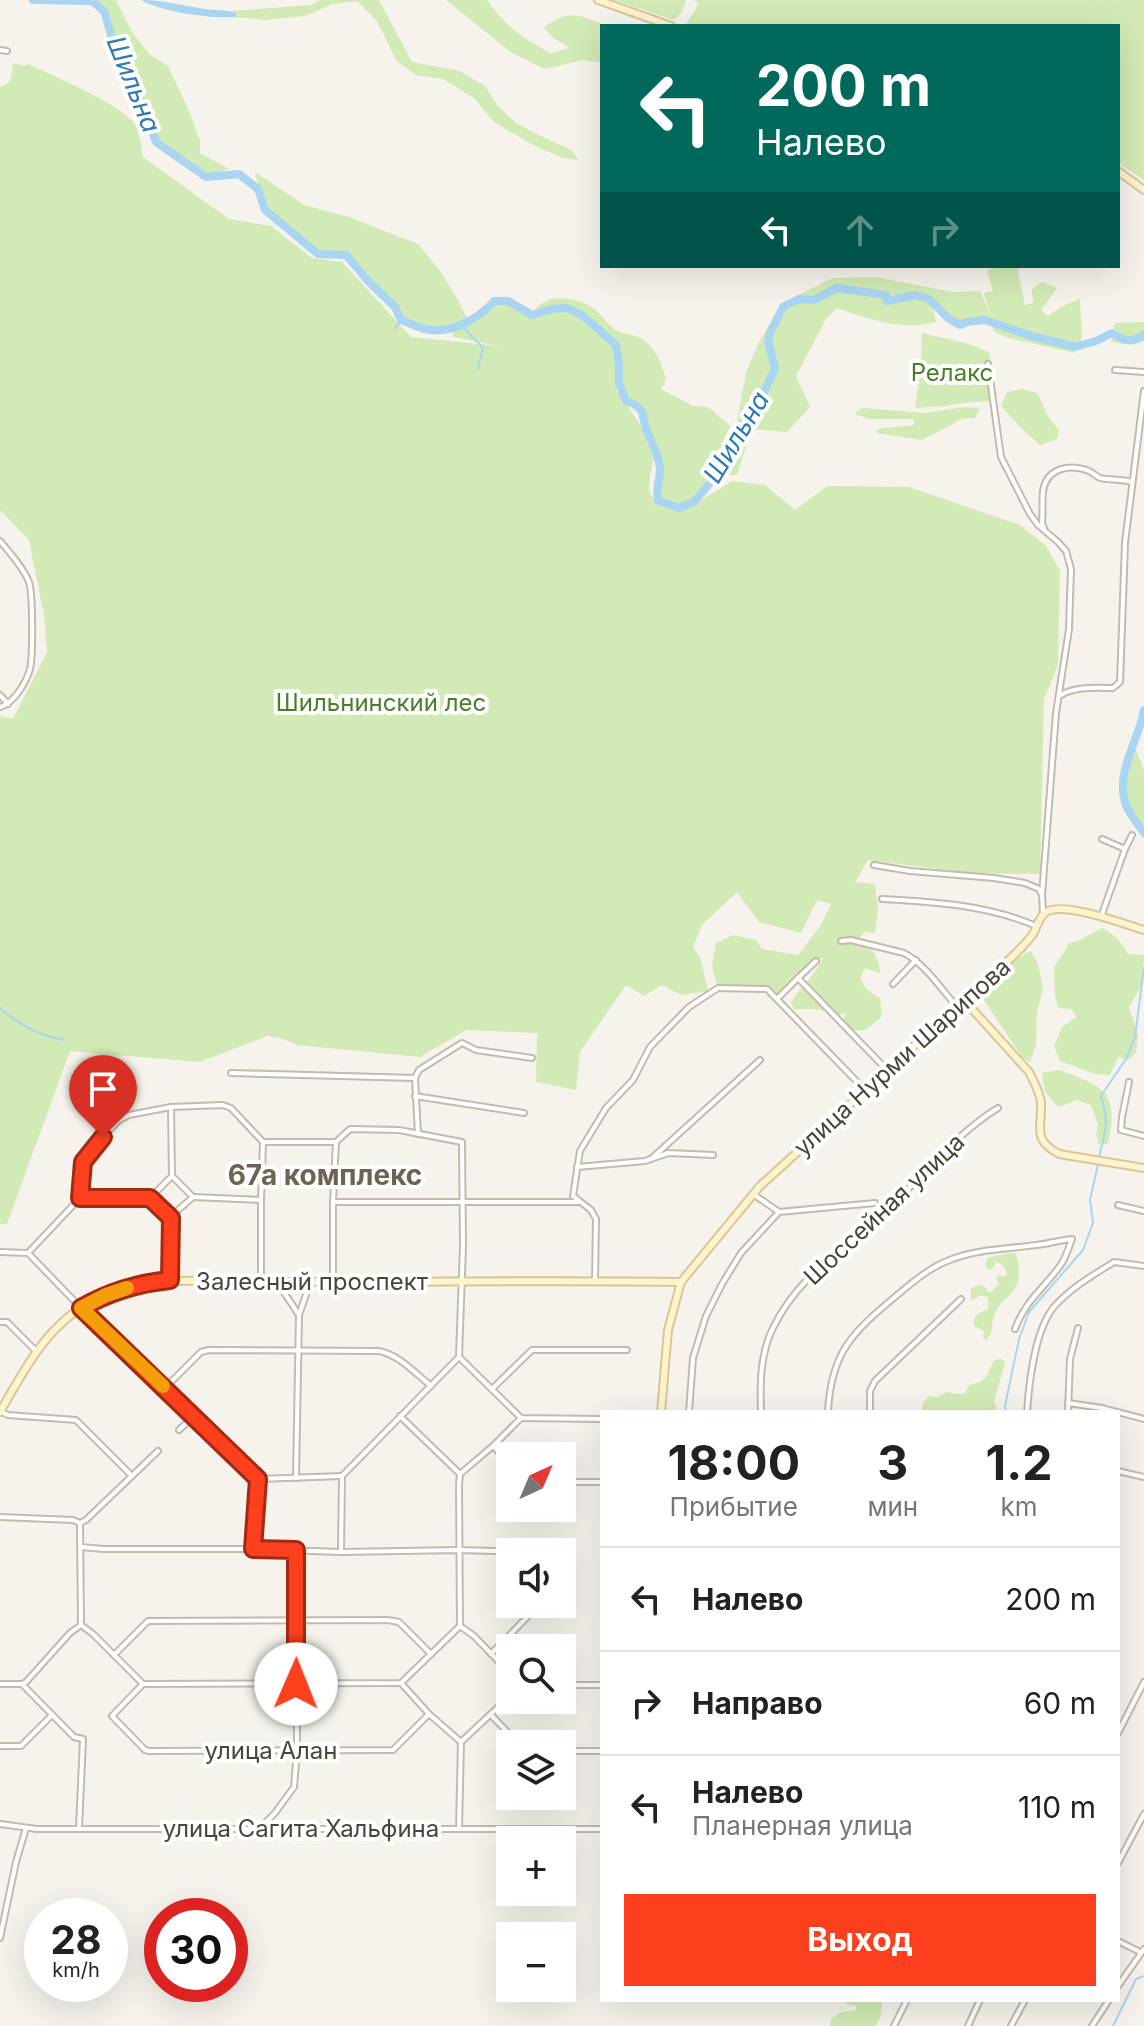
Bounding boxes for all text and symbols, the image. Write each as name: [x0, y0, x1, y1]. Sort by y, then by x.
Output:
water label: Шильна: [101, 31, 167, 137]
text: 200 m: [756, 52, 931, 120]
icon: left: [624, 56, 728, 160]
text: Налево: [756, 120, 887, 164]
icon: left: [754, 208, 798, 252]
icon: ahead: [838, 208, 882, 252]
icon: right: [922, 208, 966, 252]
park label: Релакс: [911, 358, 993, 387]
water label: Шильна: [697, 386, 775, 488]
park label: Шильнинский лес: [276, 688, 486, 717]
street label: улица Нурми Шарипова: [788, 952, 1016, 1162]
pin: [69, 1055, 137, 1137]
icon: arrive: [81, 1067, 125, 1111]
street label: Шоссейная улица: [798, 1127, 970, 1291]
district label: 67а комплекс: [228, 1158, 422, 1192]
street label: Залесный проспект: [196, 1267, 428, 1296]
text: 18:00: [667, 1433, 800, 1492]
text: 3: [877, 1433, 908, 1492]
text: 1.2: [986, 1433, 1053, 1492]
north arrow: [496, 1442, 576, 1522]
map controls: [496, 1442, 576, 2002]
text: Прибытие: [670, 1491, 798, 1522]
text: мин: [867, 1491, 918, 1522]
text: km: [1001, 1491, 1038, 1522]
button: sound: [496, 1538, 576, 1618]
icon: left: [624, 1577, 668, 1621]
text: Налево: [692, 1581, 804, 1617]
text: 200 m: [1005, 1581, 1096, 1617]
button: search: [496, 1634, 576, 1714]
position arrow: [254, 1642, 338, 1726]
icon: right: [624, 1681, 668, 1725]
text: Направо: [692, 1685, 823, 1721]
text: 60 m: [1024, 1685, 1096, 1721]
button: layers: [496, 1730, 576, 1810]
street label: улица Алан: [205, 1736, 337, 1765]
text: Налево: [692, 1774, 804, 1810]
icon: left: [624, 1785, 668, 1829]
text: 110 m: [1018, 1789, 1096, 1825]
text: Планерная улица: [692, 1810, 913, 1841]
street label: улица Сагита Хальфина: [163, 1814, 439, 1843]
button: +: [496, 1826, 576, 1906]
button: Выход: [624, 1894, 1096, 1986]
speed limit sign: 30: [144, 1898, 248, 2002]
text: 28: [50, 1915, 102, 1964]
button: −: [496, 1922, 576, 2002]
text: km/h: [52, 1958, 100, 1982]

